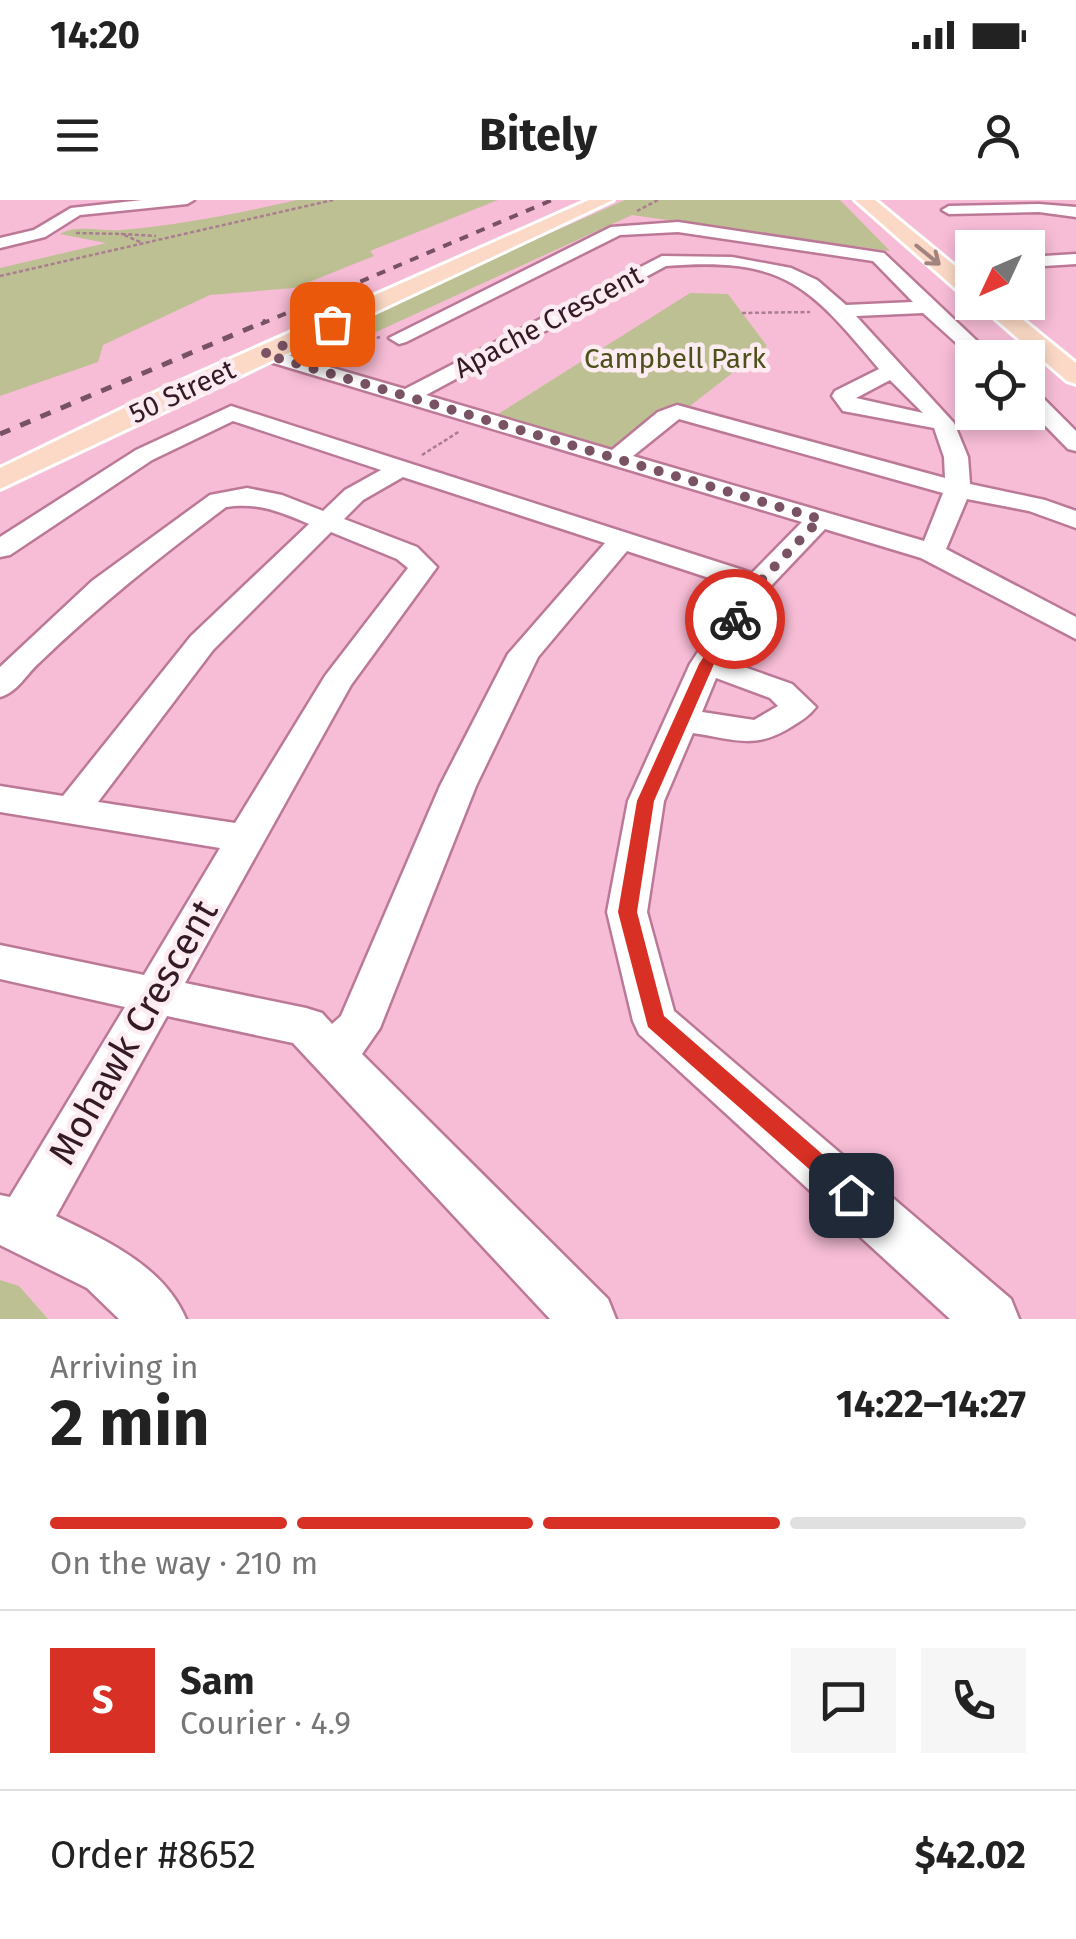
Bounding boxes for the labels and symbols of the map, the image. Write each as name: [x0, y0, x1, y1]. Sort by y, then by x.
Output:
north arrow: [955, 230, 1045, 320]
one-way arrow: [914, 244, 941, 265]
street label: Apache Crescent: [449, 258, 649, 385]
pin: [290, 282, 375, 367]
park label: Campbell Park: [584, 342, 767, 375]
street label: 50 Street: [124, 352, 241, 430]
courier: [685, 569, 785, 669]
street label: Mohawk Crescent: [39, 891, 228, 1173]
pin: [809, 1153, 894, 1238]

